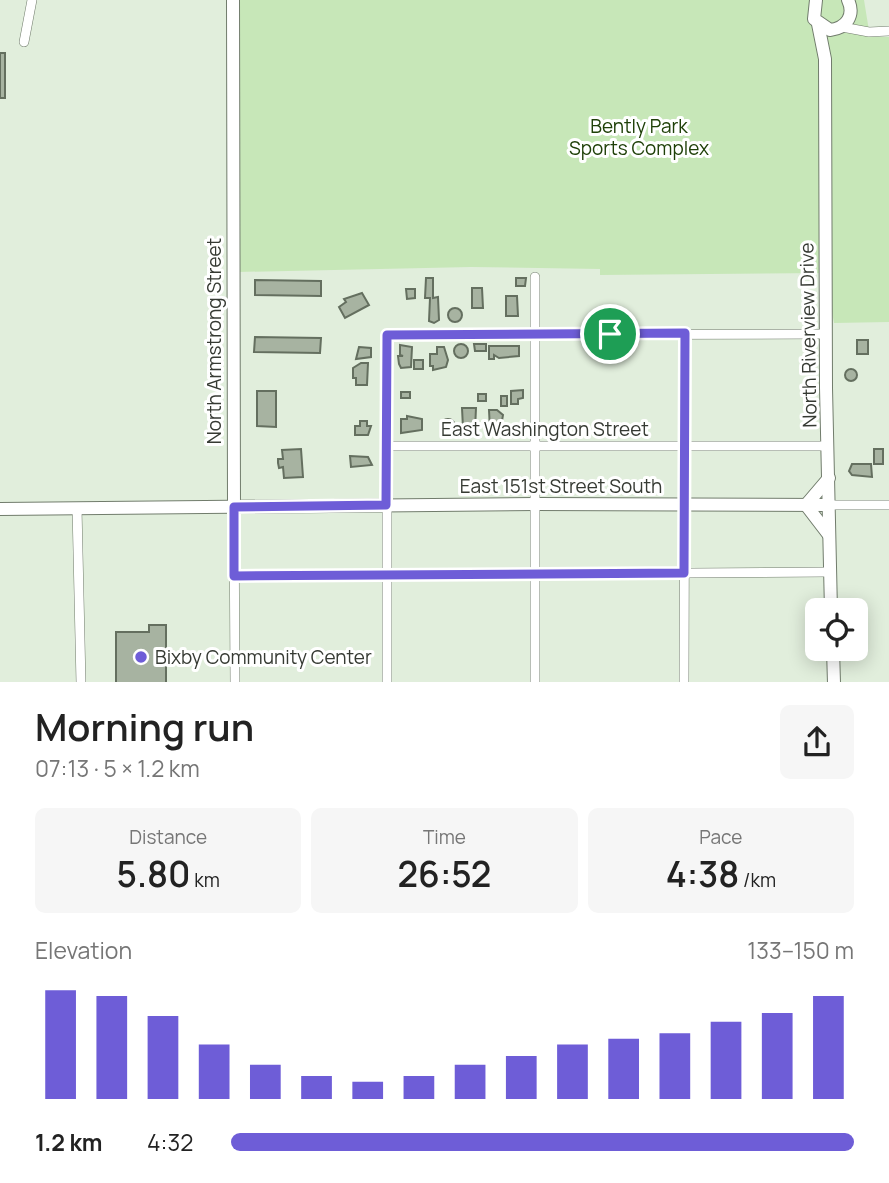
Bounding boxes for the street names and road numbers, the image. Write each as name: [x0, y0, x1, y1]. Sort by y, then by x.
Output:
street label: North Armstrong Street: [201, 238, 227, 444]
street label: North Riverview Drive: [793, 242, 823, 428]
street label: East Washington Street: [441, 416, 649, 442]
street label: East 151st Street South: [460, 473, 662, 499]

